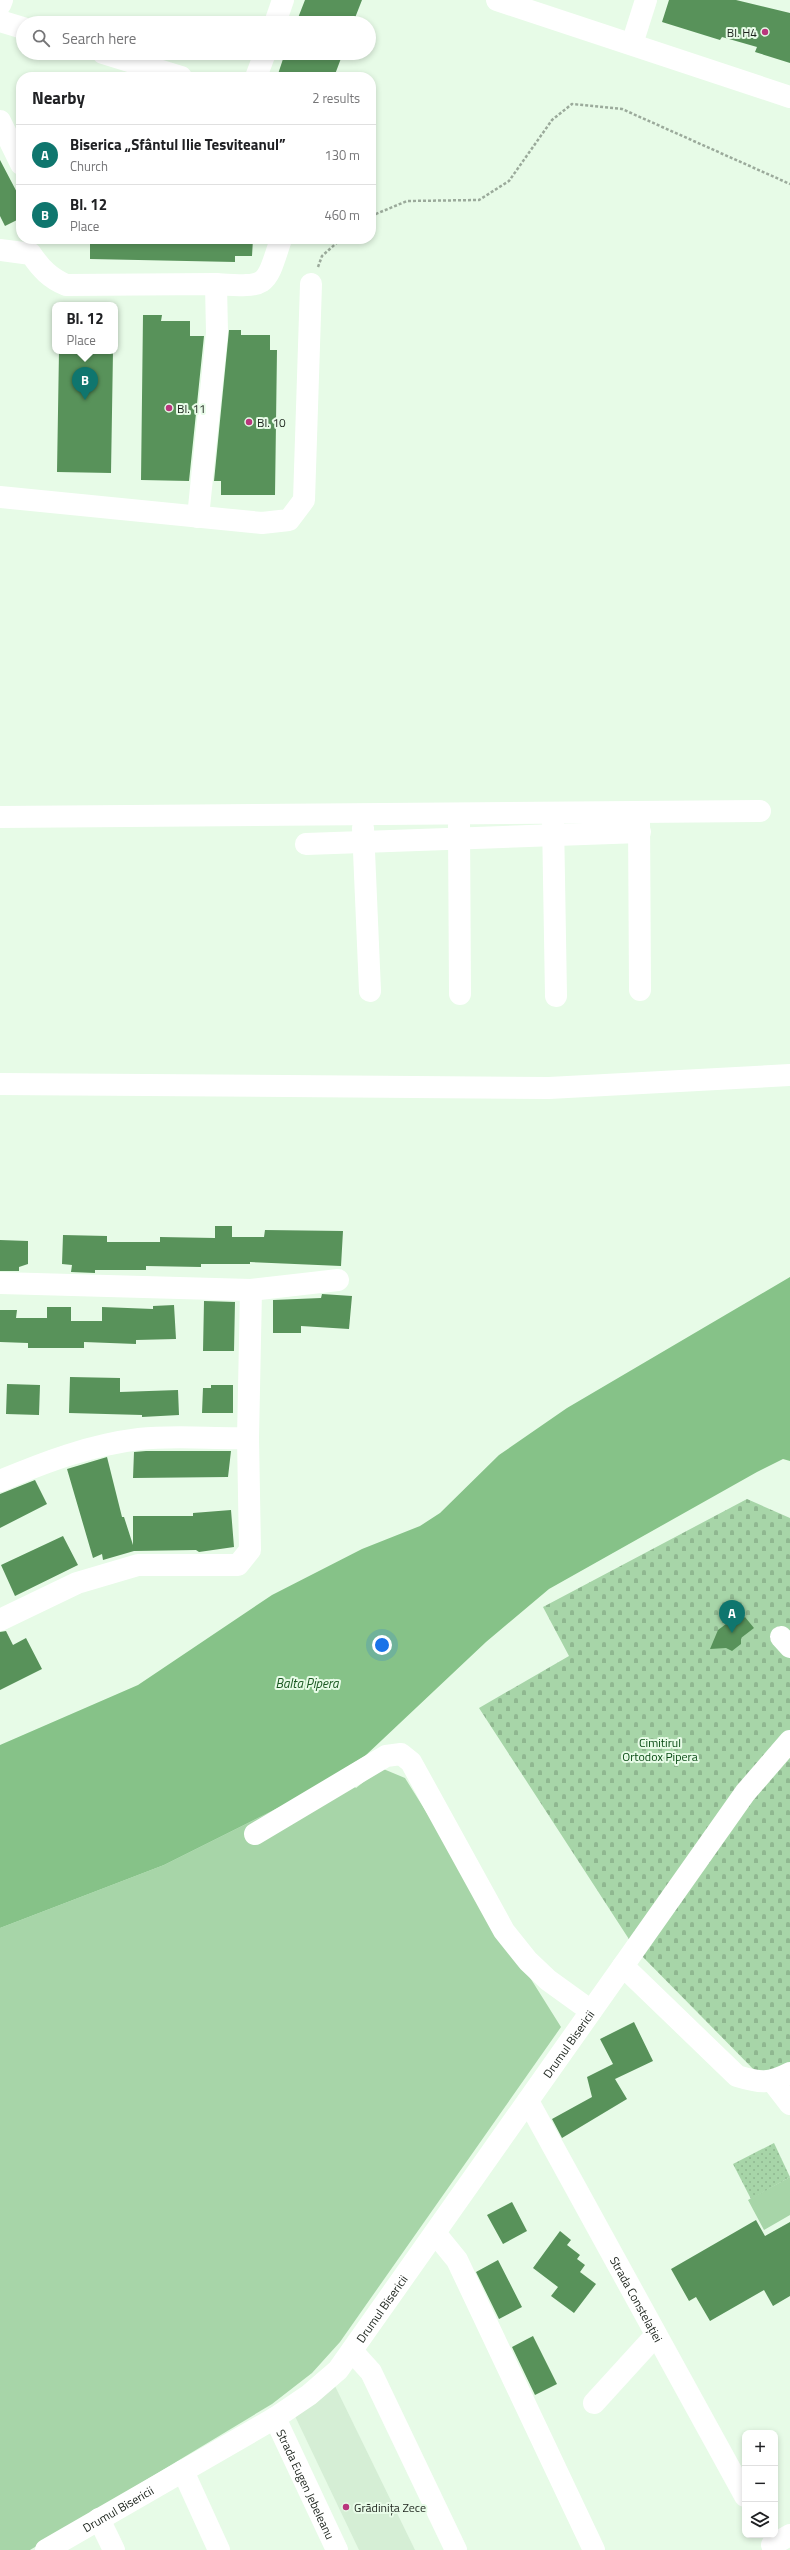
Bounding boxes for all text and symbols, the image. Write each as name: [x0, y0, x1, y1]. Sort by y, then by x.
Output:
search box: [16, 16, 376, 60]
place label: Bl. H4: [727, 23, 757, 42]
icon: search: [30, 27, 52, 49]
text: Search here: [62, 27, 136, 50]
marker: Bl. H4: [760, 27, 770, 37]
text: Nearby: [32, 85, 85, 111]
text: 2 results: [312, 88, 360, 108]
text: Biserica „Sfântul Ilie Tesviteanul”: [70, 133, 286, 156]
text: A: [41, 145, 49, 165]
text: 130 m: [324, 145, 360, 165]
text: Church: [70, 156, 108, 176]
text: Bl. 12: [70, 193, 107, 216]
text: B: [41, 205, 49, 225]
text: 460 m: [324, 205, 360, 225]
text: Place: [70, 216, 99, 236]
popup: [52, 302, 118, 354]
text: Bl. 12: [66, 307, 104, 330]
text: Place: [66, 330, 96, 350]
pin: B: [72, 367, 98, 400]
place label: Bl. 11: [177, 399, 206, 418]
marker: Bl. 11: [164, 403, 174, 413]
place label: Bl. 10: [257, 413, 286, 432]
marker: Bl. 10: [244, 417, 254, 427]
pin: A: [719, 1600, 745, 1633]
your location: [372, 1635, 392, 1655]
water label: Balta Pipera: [275, 1673, 340, 1693]
park label: Cimitirul Ortodox Pipera: [622, 1733, 698, 1766]
street label: Drumul Bisericii: [538, 2006, 599, 2081]
street label: Strada Constelației: [606, 2253, 668, 2345]
street label: Drumul Bisericii: [351, 2271, 412, 2346]
street label: Strada Eugen Jebeleanu: [272, 2426, 340, 2542]
map controls: [742, 2430, 778, 2538]
button: +: [742, 2430, 778, 2466]
button: −: [742, 2466, 778, 2502]
street label: Drumul Bisericii: [79, 2481, 157, 2537]
place label: Grădinița Zece: [354, 2498, 426, 2517]
marker: Grădinița Zece: [341, 2502, 351, 2512]
button: layers: [742, 2502, 778, 2538]

